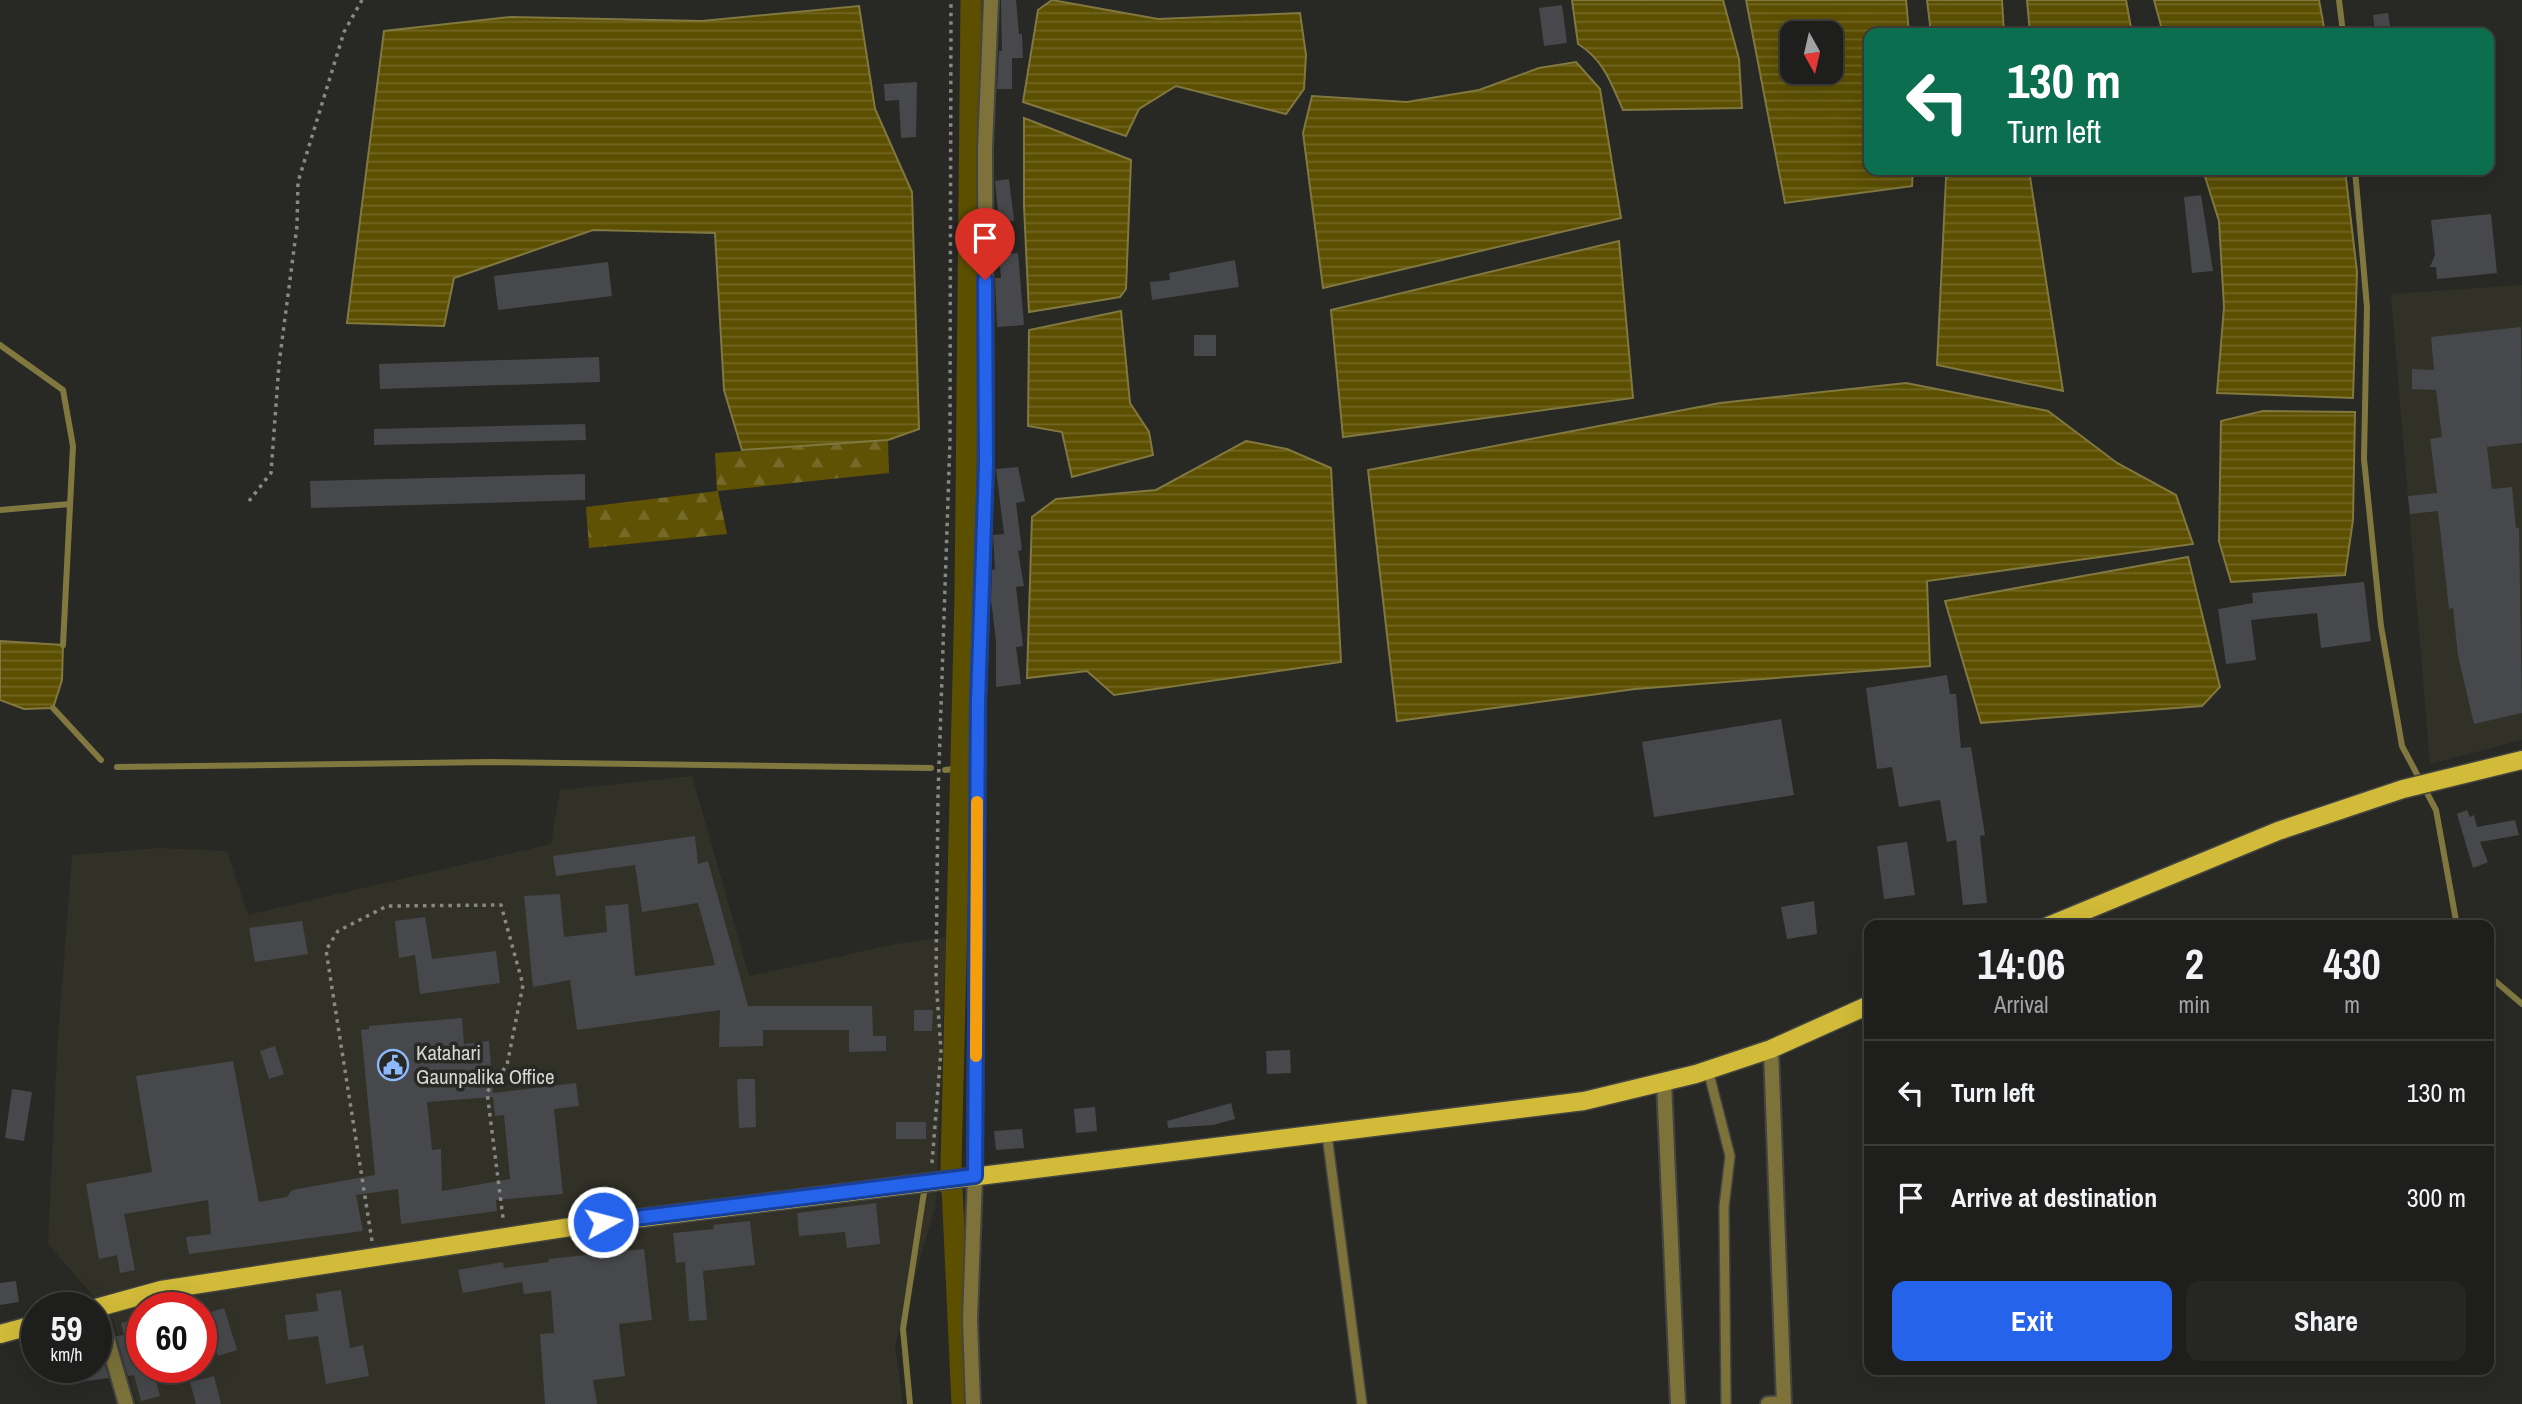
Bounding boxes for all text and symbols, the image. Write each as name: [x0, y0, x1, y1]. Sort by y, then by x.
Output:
north arrow: [1780, 21, 1843, 84]
map controls: [1780, 21, 1843, 84]
text: 130 m: [2007, 47, 2121, 113]
icon: left: [1892, 56, 1983, 147]
text: Turn left: [2007, 110, 2101, 153]
pin: [955, 208, 1015, 280]
icon: arrive: [966, 219, 1004, 257]
text: 14:06: [1977, 936, 2065, 992]
text: 2: [2185, 936, 2204, 992]
text: 430: [2323, 936, 2381, 992]
text: Arrival: [1994, 989, 2049, 1020]
text: min: [2179, 989, 2210, 1020]
text: m: [2344, 989, 2360, 1020]
place label: Katahari Gaunpalika Office: [416, 1038, 555, 1091]
public building icon: Katahari Gaunpalika Office: [376, 1048, 410, 1082]
icon: left: [1892, 1074, 1930, 1112]
text: Turn left: [1951, 1075, 2035, 1110]
text: 130 m: [2407, 1075, 2466, 1110]
icon: arrive: [1892, 1179, 1930, 1217]
text: Arrive at destination: [1951, 1180, 2157, 1215]
text: 300 m: [2407, 1180, 2466, 1215]
position arrow: [566, 1185, 640, 1259]
button: Exit: [1892, 1281, 2172, 1361]
button: Share: [2186, 1281, 2466, 1361]
speed limit sign: 60: [126, 1292, 217, 1383]
text: 59: [51, 1305, 82, 1352]
text: km/h: [51, 1342, 83, 1367]

